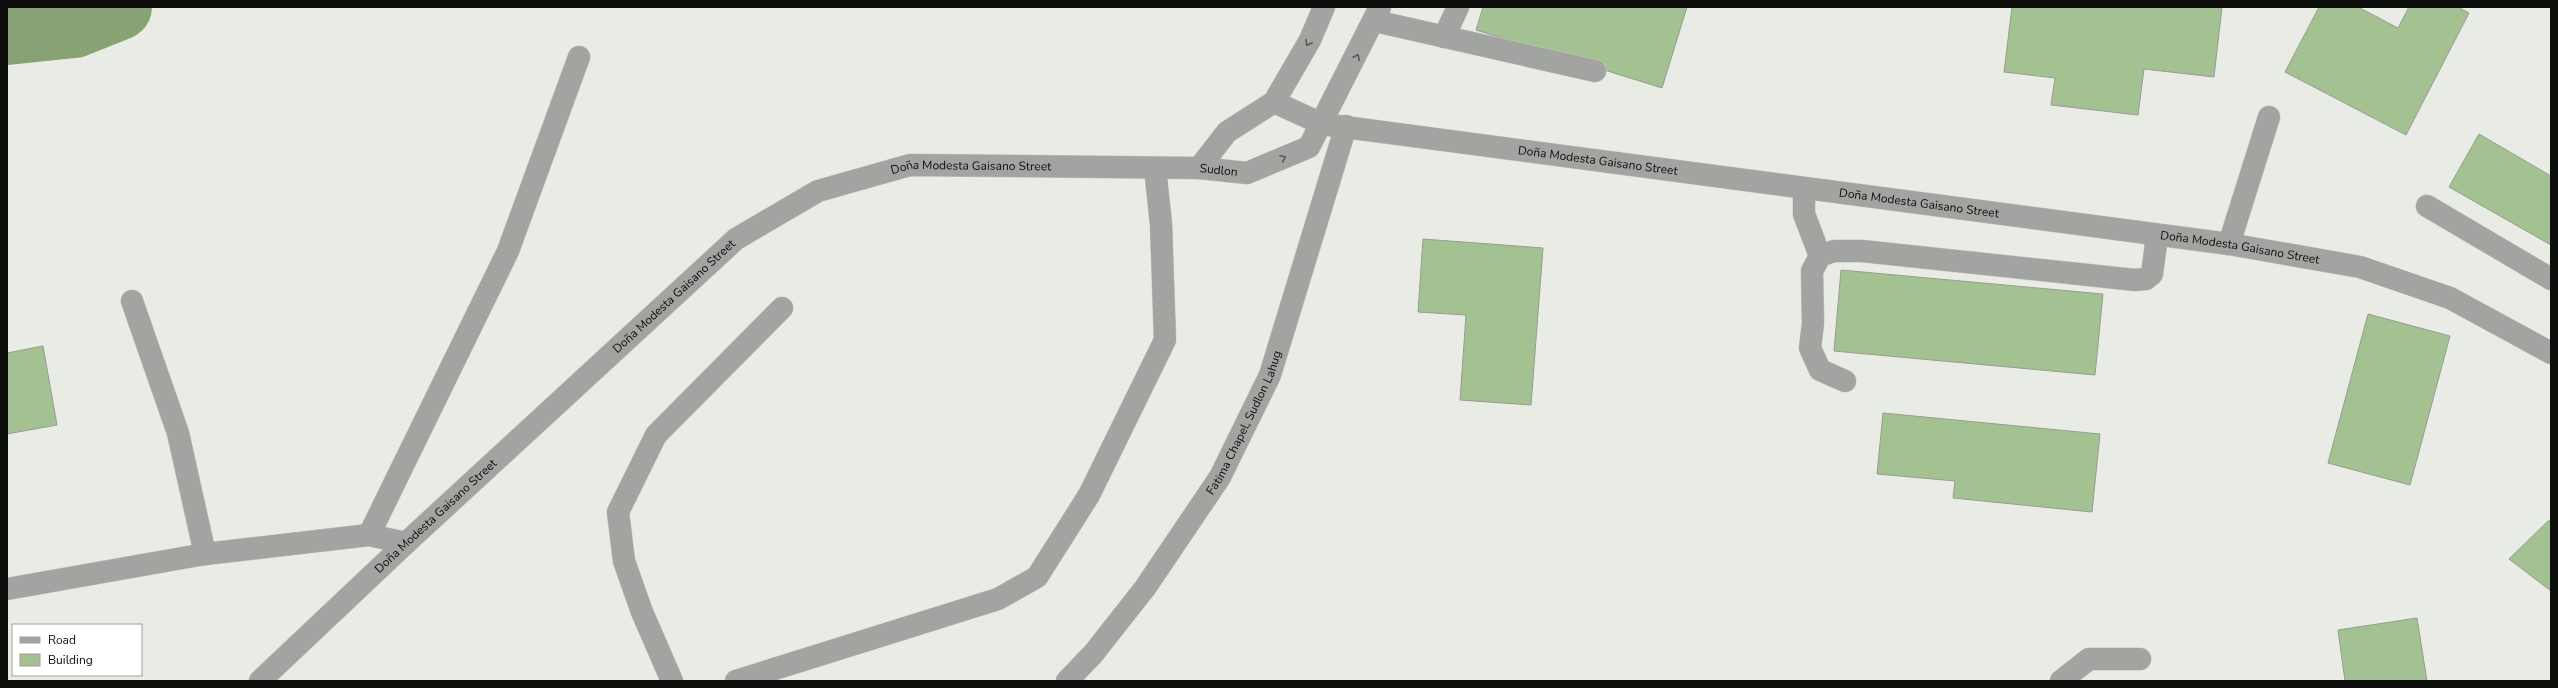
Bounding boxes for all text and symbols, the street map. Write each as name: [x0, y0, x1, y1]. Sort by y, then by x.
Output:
one-way arrow: [1306, 38, 1313, 46]
one-way arrow: [1352, 53, 1359, 61]
street label: Doña Modesta Gaisano Street: [1517, 142, 1679, 179]
one-way arrow: [1280, 154, 1287, 162]
street label: Doña Modesta Gaisano Street: [889, 157, 1052, 178]
street label: Sudlon: [1199, 160, 1238, 180]
street label: Doña Modesta Gaisano Street: [1838, 184, 2001, 222]
street label: Doña Modesta Gaisano Street: [2159, 227, 2322, 268]
street label: Doña Modesta Gaisano Street: [609, 235, 739, 357]
street label: Fatima Chapel, Sudlon Lahug: [1202, 349, 1285, 498]
street label: Doña Modesta Gaisano Street: [371, 455, 501, 577]
legend: [12, 624, 142, 676]
text: Road: [48, 632, 76, 648]
text: Building: [48, 652, 93, 668]

